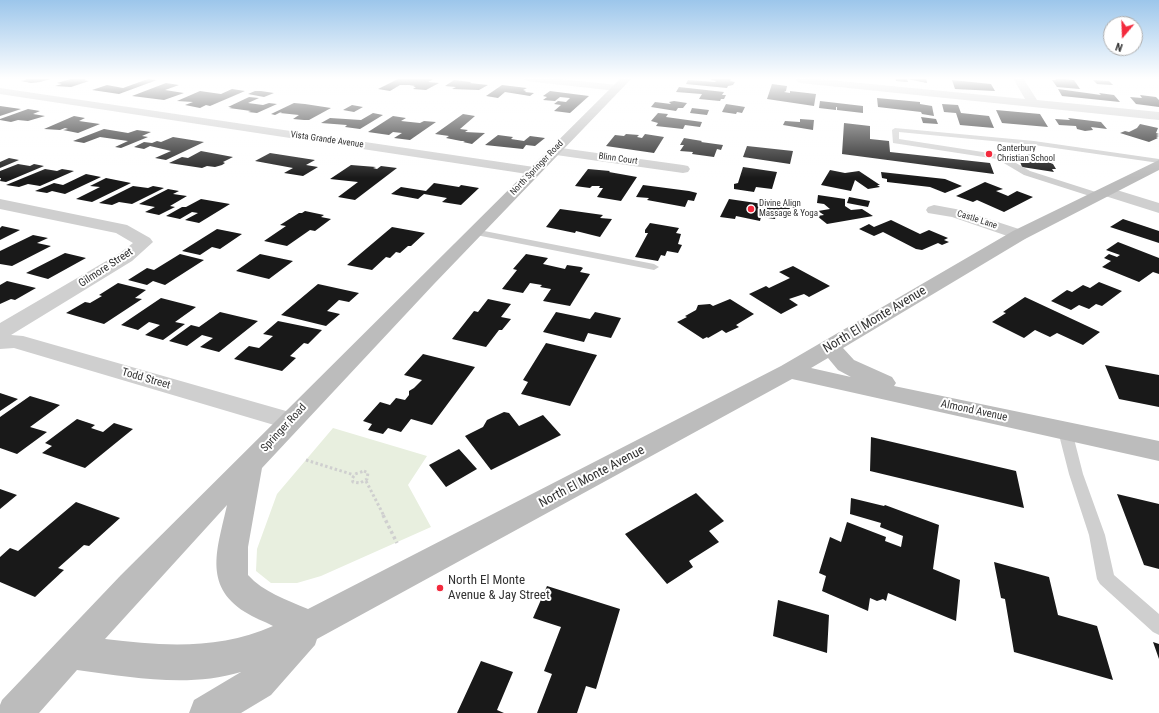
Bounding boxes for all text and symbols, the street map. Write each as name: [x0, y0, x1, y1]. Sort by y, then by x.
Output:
north arrow: [1103, 16, 1143, 56]
text: N: [1114, 40, 1125, 54]
street label: Vista Grande Avenue: [290, 130, 364, 150]
street label: North Springer Road: [508, 138, 566, 198]
place label: Canterbury Christian School: [997, 144, 1055, 165]
marker: Canterbury Christian School: [984, 149, 994, 159]
street label: Blinn Court: [598, 151, 638, 167]
place label: Divine Align Massage & Yoga: [759, 199, 818, 220]
marker: Divine Align Massage & Yoga: [746, 204, 756, 214]
street label: Castle Lane: [956, 208, 998, 232]
street label: Gilmore Street: [76, 246, 136, 290]
street label: North El Monte Avenue: [821, 283, 929, 357]
street label: Todd Street: [120, 366, 172, 392]
street label: Almond Avenue: [940, 398, 1008, 424]
street label: Springer Road: [258, 401, 310, 455]
street label: North El Monte Avenue: [537, 443, 647, 511]
place label: North El Monte Avenue & Jay Street: [448, 573, 550, 604]
marker: North El Monte Avenue & Jay Street: [435, 583, 445, 593]

